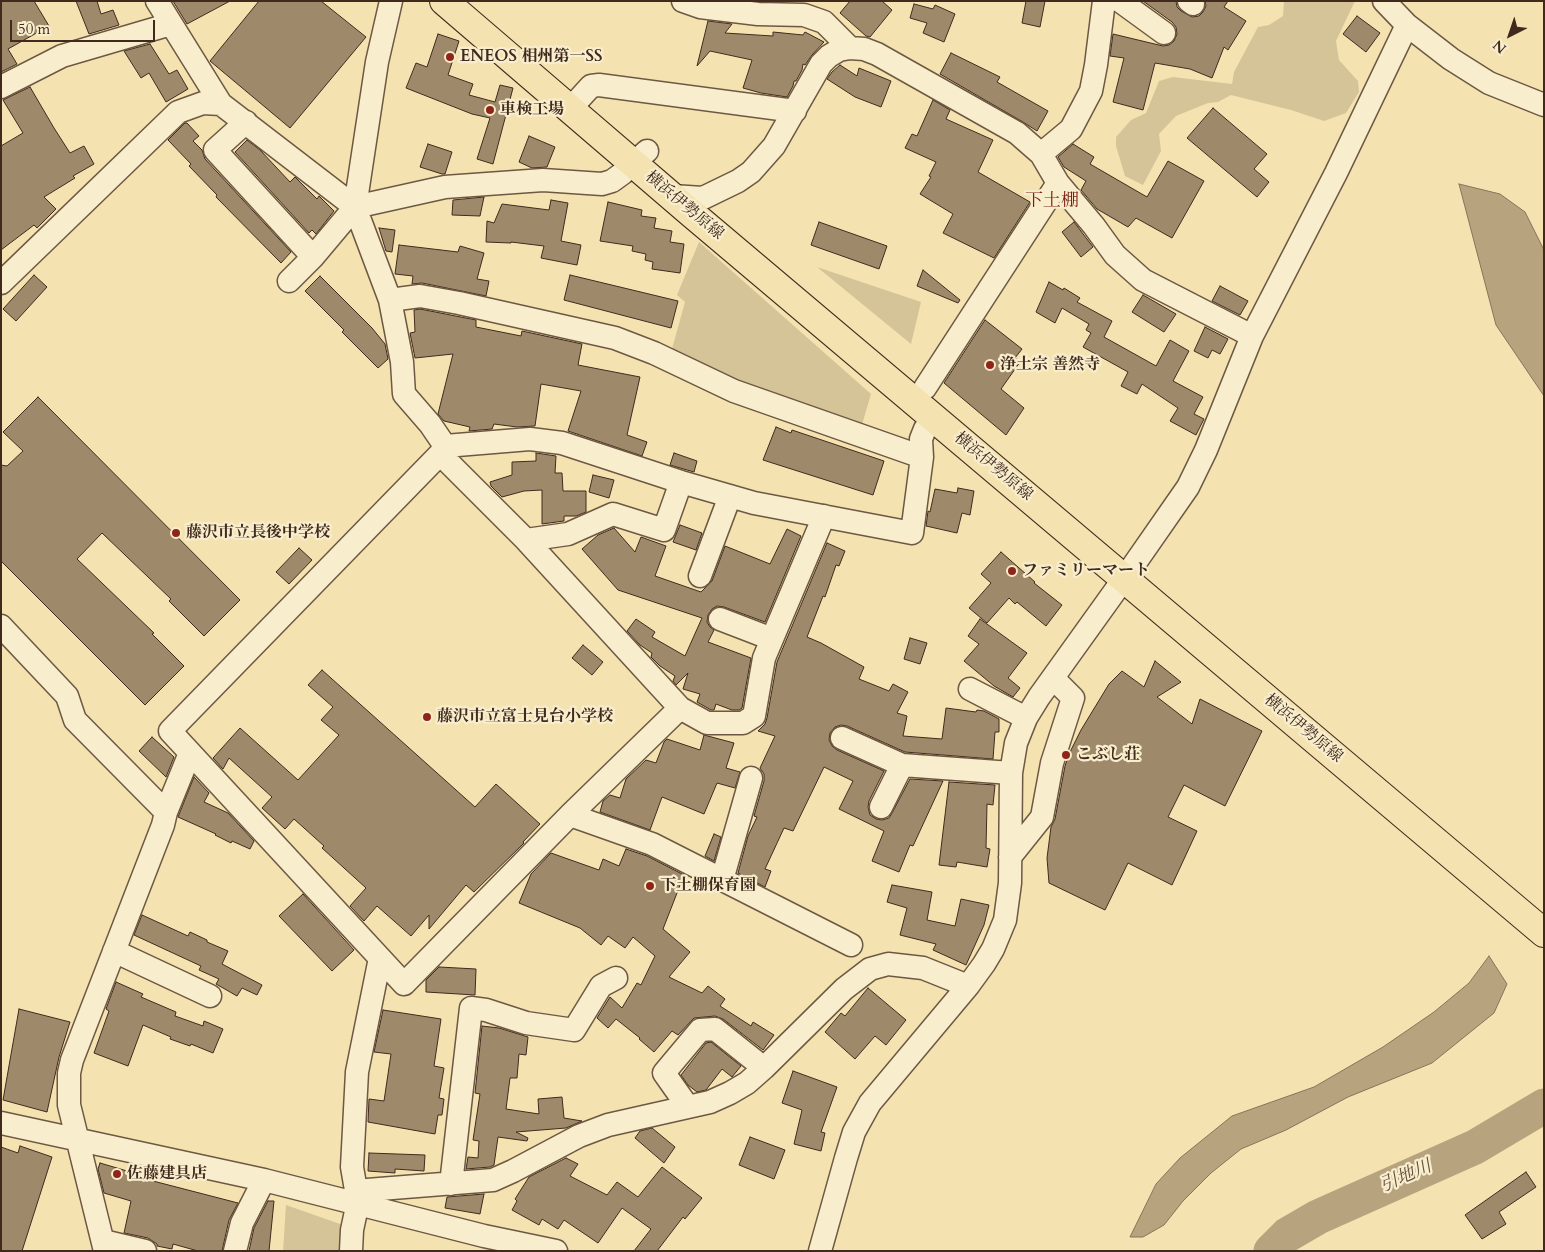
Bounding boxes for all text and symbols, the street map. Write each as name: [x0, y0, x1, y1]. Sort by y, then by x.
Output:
scale bar: [12, 10, 158, 42]
north arrow: [1485, 10, 1535, 60]
text: 50 m: [18, 19, 50, 39]
text: N: [1489, 36, 1511, 58]
place label: ENEOS 相州第一SS: [460, 47, 602, 67]
marker: ENEOS 相州第一SS: [444, 51, 456, 63]
place label: 車検工場: [500, 100, 564, 120]
marker: 車検工場: [484, 104, 496, 116]
street label: 横浜伊勢原線: [641, 168, 727, 244]
district label: 下土棚: [1025, 191, 1079, 213]
place label: 浄土宗 善然寺: [1000, 355, 1100, 375]
marker: 浄土宗 善然寺: [984, 359, 996, 371]
street label: 横浜伊勢原線: [950, 429, 1036, 505]
place label: 藤沢市立長後中学校: [186, 523, 330, 543]
marker: 藤沢市立長後中学校: [170, 527, 182, 539]
place label: ファミリーマート: [1022, 561, 1150, 581]
marker: ファミリーマート: [1006, 565, 1018, 577]
street label: 横浜伊勢原線: [1260, 691, 1346, 767]
place label: 藤沢市立富士見台小学校: [437, 707, 613, 727]
marker: 藤沢市立富士見台小学校: [421, 711, 433, 723]
place label: こぶし荘: [1076, 745, 1140, 765]
marker: こぶし荘: [1060, 749, 1072, 761]
place label: 下土棚保育園: [660, 876, 756, 896]
marker: 下土棚保育園: [644, 880, 656, 892]
water label: 引地川: [1377, 1156, 1435, 1198]
place label: 佐藤建具店: [127, 1164, 207, 1184]
marker: 佐藤建具店: [111, 1168, 123, 1180]

